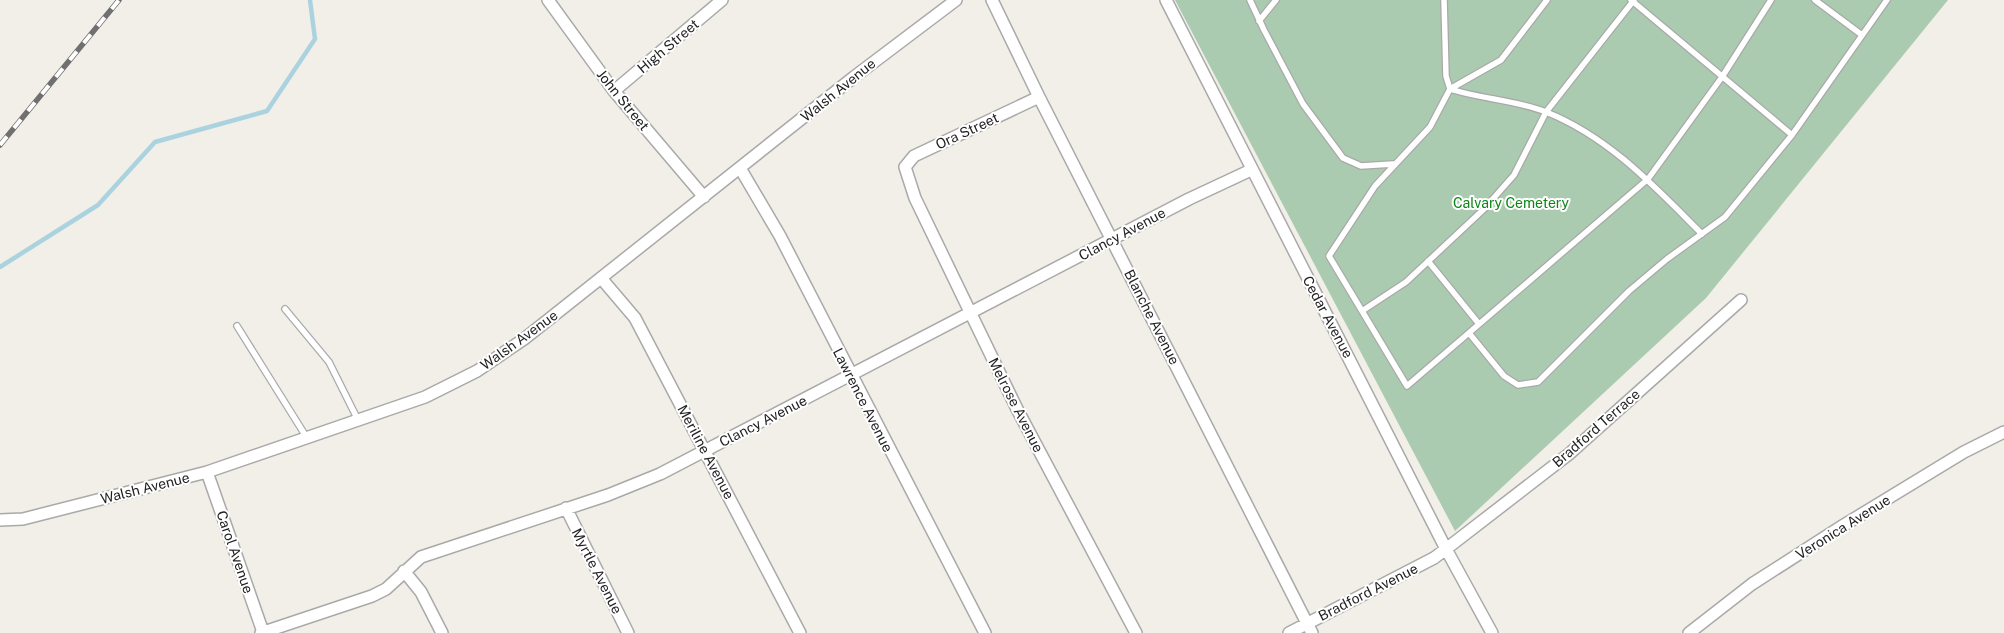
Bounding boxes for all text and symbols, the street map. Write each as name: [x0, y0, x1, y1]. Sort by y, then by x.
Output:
street label: High Street: [634, 16, 702, 76]
street label: Walsh Avenue: [798, 55, 879, 125]
street label: John Street: [594, 66, 652, 134]
street label: Ora Street: [933, 109, 1001, 153]
park label: Calvary Cemetery: [1453, 195, 1570, 211]
street label: Clancy Avenue: [1076, 204, 1168, 264]
street label: Blanche Avenue: [1121, 267, 1183, 367]
street label: Cedar Avenue: [1300, 273, 1356, 361]
street label: Walsh Avenue: [477, 307, 561, 373]
street label: Lawrence Avenue: [830, 345, 896, 455]
street label: Melrose Avenue: [985, 355, 1047, 455]
street label: Bradford Terrace: [1549, 386, 1643, 470]
street label: Clancy Avenue: [717, 392, 809, 450]
street label: Meriline Avenue: [674, 402, 738, 502]
street label: Walsh Avenue: [99, 469, 191, 507]
street label: Veronica Avenue: [1793, 491, 1893, 562]
street label: Carol Avenue: [213, 509, 257, 595]
street label: Myrtle Avenue: [569, 526, 625, 616]
street label: Bradford Avenue: [1316, 560, 1420, 624]

